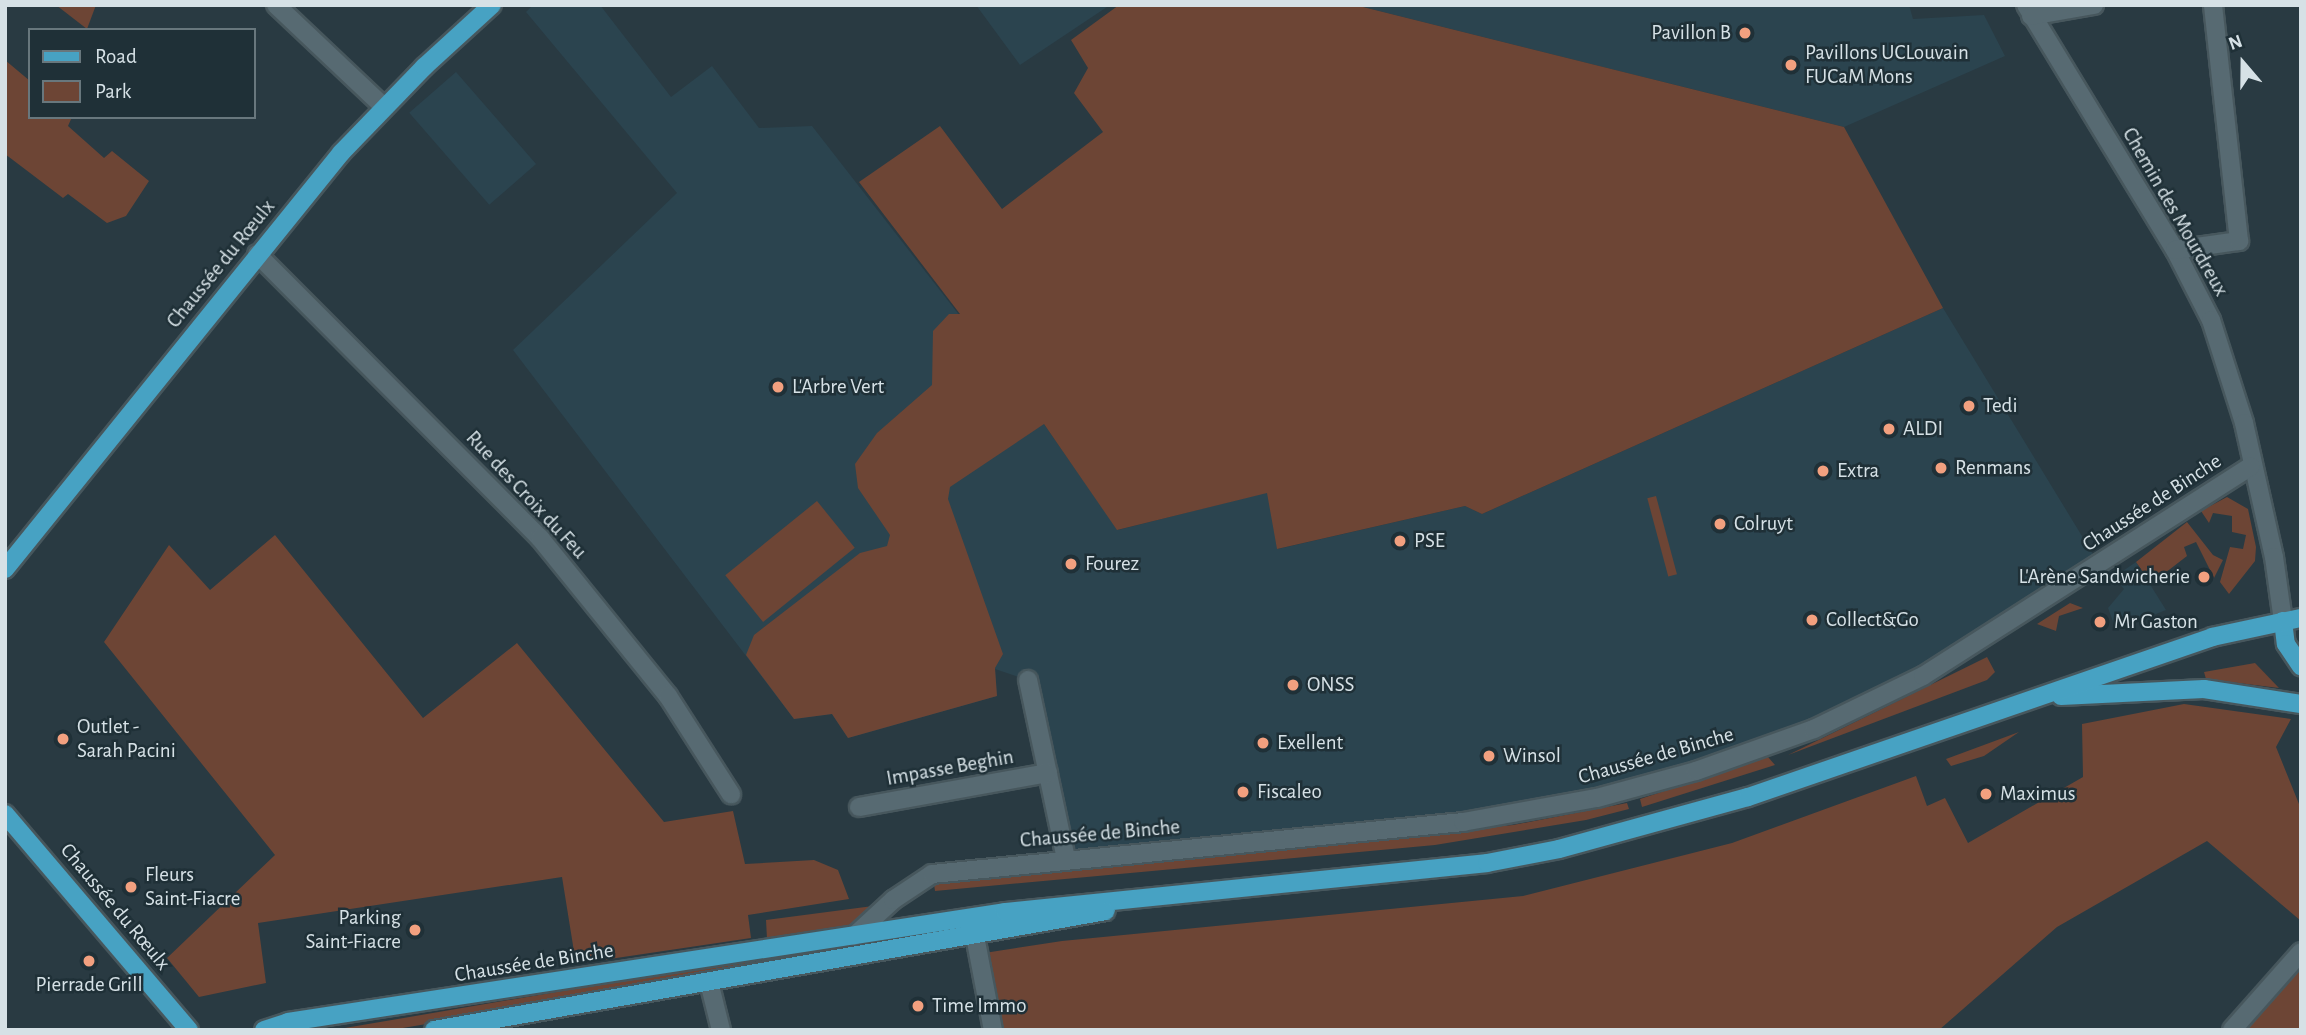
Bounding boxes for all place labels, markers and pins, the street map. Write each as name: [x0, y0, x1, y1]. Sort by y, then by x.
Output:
place label: Pavillon B: [1651, 20, 1731, 46]
marker: Pavillon B: [1737, 25, 1753, 41]
place label: Pavillons UCLouvain FUCaM Mons: [1805, 40, 1969, 90]
marker: Pavillons UCLouvain FUCaM Mons: [1783, 57, 1799, 73]
place label: L'Arbre Vert: [792, 374, 884, 400]
marker: L'Arbre Vert: [770, 379, 786, 395]
place label: Tedi: [1983, 393, 2018, 419]
marker: Tedi: [1961, 398, 1977, 414]
place label: ALDI: [1903, 416, 1943, 442]
marker: ALDI: [1881, 421, 1897, 437]
place label: Renmans: [1955, 455, 2031, 481]
place label: Extra: [1837, 458, 1879, 484]
marker: Renmans: [1933, 460, 1949, 476]
marker: Extra: [1815, 463, 1831, 479]
place label: Colruyt: [1734, 511, 1793, 537]
marker: Colruyt: [1712, 516, 1728, 532]
place label: PSE: [1414, 528, 1445, 554]
marker: PSE: [1392, 533, 1408, 549]
place label: Fourez: [1085, 551, 1139, 577]
marker: Fourez: [1063, 556, 1079, 572]
place label: L'Arène Sandwicherie: [2019, 564, 2190, 590]
marker: L'Arène Sandwicherie: [2196, 569, 2212, 585]
place label: Collect&Go: [1826, 607, 1919, 633]
place label: Mr Gaston: [2114, 609, 2198, 635]
marker: Collect&Go: [1804, 612, 1820, 628]
marker: Mr Gaston: [2092, 614, 2108, 630]
place label: ONSS: [1307, 672, 1355, 698]
marker: ONSS: [1285, 677, 1301, 693]
place label: Outlet - Sarah Pacini: [77, 714, 176, 764]
place label: Exellent: [1277, 730, 1343, 756]
marker: Outlet - Sarah Pacini: [55, 731, 71, 747]
marker: Exellent: [1255, 735, 1271, 751]
place label: Winsol: [1503, 743, 1561, 769]
marker: Winsol: [1481, 748, 1497, 764]
place label: Fiscaleo: [1257, 779, 1322, 805]
place label: Maximus: [2000, 781, 2076, 807]
marker: Fiscaleo: [1235, 784, 1251, 800]
marker: Maximus: [1978, 786, 1994, 802]
place label: Fleurs Saint-Fiacre: [145, 862, 241, 912]
marker: Fleurs Saint-Fiacre: [123, 879, 139, 895]
place label: Parking Saint-Fiacre: [305, 905, 401, 955]
marker: Parking Saint-Fiacre: [407, 922, 423, 938]
marker: Pierrade Grill: [81, 953, 97, 969]
place label: Pierrade Grill: [35, 972, 143, 998]
place label: Time Immo: [932, 993, 1026, 1019]
marker: Time Immo: [910, 998, 926, 1014]

